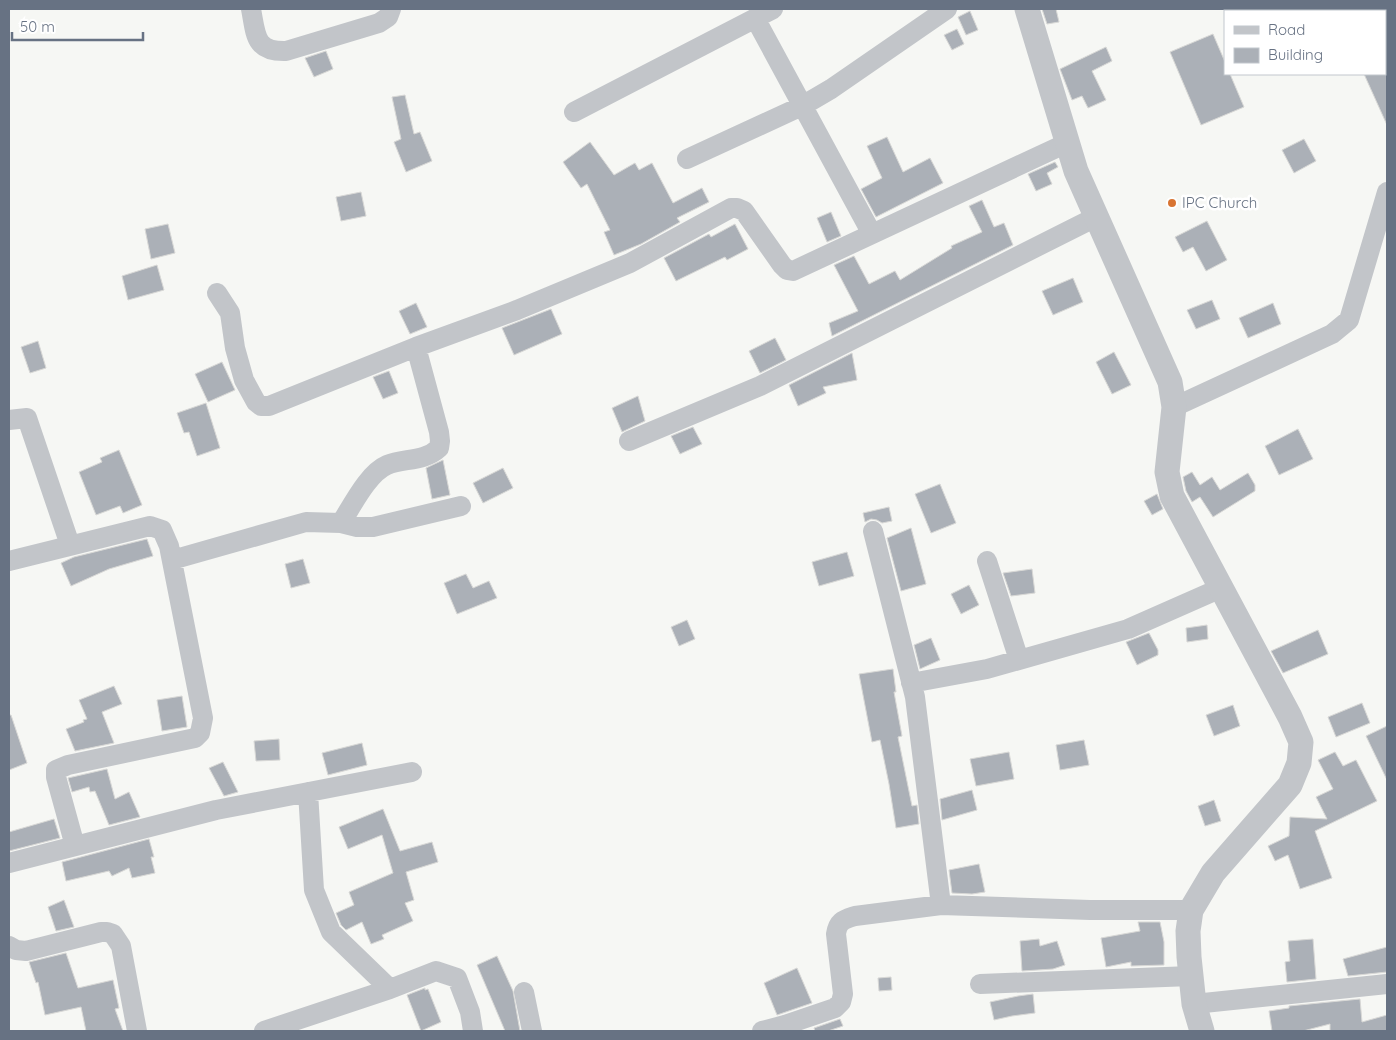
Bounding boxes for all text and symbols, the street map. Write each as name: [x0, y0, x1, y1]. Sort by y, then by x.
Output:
scale bar: [12, 10, 144, 42]
legend: [1224, 10, 1386, 75]
text: 50 m: [20, 17, 55, 36]
text: Road: [1268, 20, 1305, 39]
text: Building: [1268, 45, 1323, 64]
place label: IPC Church: [1182, 193, 1257, 212]
marker: IPC Church: [1166, 197, 1178, 209]

